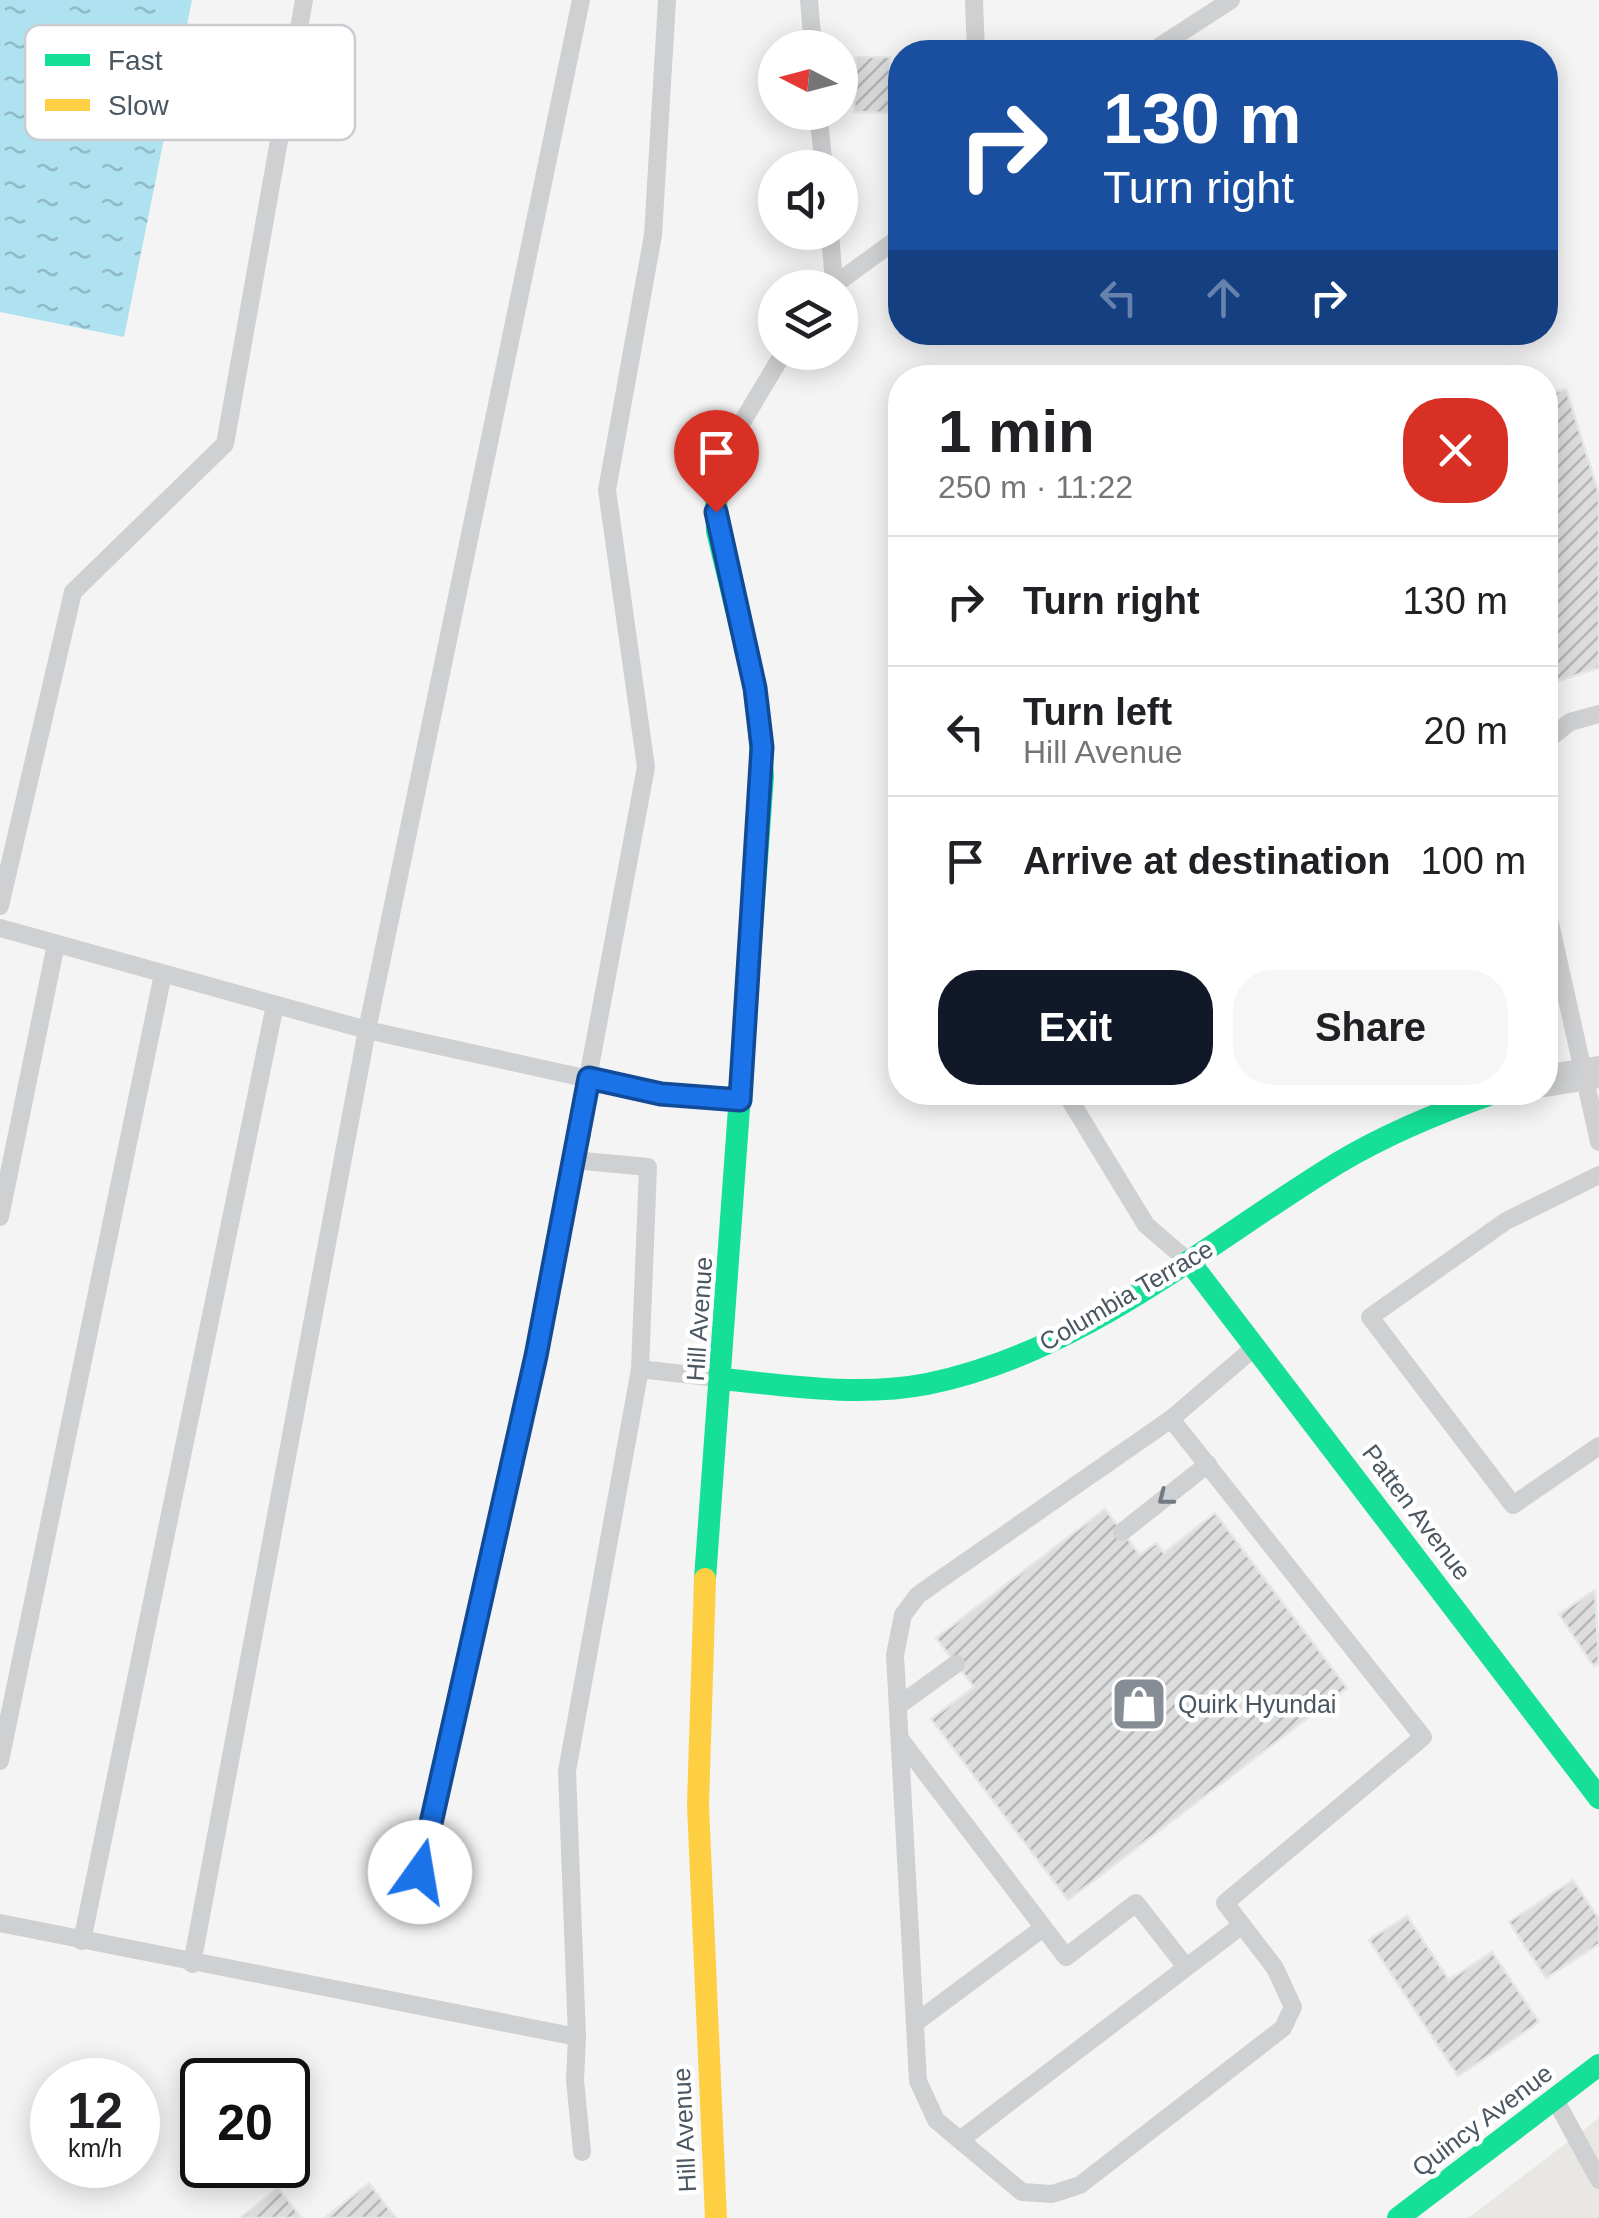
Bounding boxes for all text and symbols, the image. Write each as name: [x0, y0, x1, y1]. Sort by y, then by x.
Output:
legend: [25, 25, 355, 140]
north arrow: [758, 30, 858, 130]
map controls: [758, 30, 858, 370]
text: Fast: [108, 45, 163, 76]
icon: right: [938, 80, 1068, 210]
text: 130 m: [1103, 80, 1301, 158]
text: Slow: [108, 90, 169, 121]
button: sound: [758, 150, 858, 250]
text: Turn right: [1103, 162, 1294, 213]
button: layers: [758, 270, 858, 370]
icon: left: [1091, 270, 1146, 325]
icon: ahead: [1196, 270, 1251, 325]
icon: right: [1301, 270, 1356, 325]
text: 1 min: [938, 398, 1095, 465]
button: close: [1403, 398, 1508, 503]
pin: [674, 410, 759, 513]
icon: arrive: [689, 425, 744, 480]
text: 250 m · 11:22: [938, 469, 1133, 505]
icon: right: [938, 574, 993, 629]
text: Turn right: [1023, 580, 1200, 622]
text: 130 m: [1402, 580, 1508, 622]
text: Turn left: [1023, 691, 1172, 733]
icon: left: [938, 704, 993, 759]
text: 20 m: [1424, 710, 1508, 752]
text: Hill Avenue: [1023, 734, 1183, 770]
icon: arrive: [938, 834, 993, 889]
text: Arrive at destination: [1023, 840, 1390, 882]
text: 100 m: [1420, 840, 1526, 882]
button: Exit: [938, 970, 1213, 1085]
button: Share: [1233, 970, 1508, 1085]
street label: Columbia Terrace: [1034, 1234, 1218, 1356]
street label: Hill Avenue: [681, 1256, 717, 1382]
street label: Patten Avenue: [1357, 1439, 1477, 1585]
one-way arrow: [1158, 1486, 1176, 1504]
shop icon: Quirk Hyundai: [1109, 1674, 1169, 1734]
place label: Quirk Hyundai: [1178, 1690, 1336, 1718]
position arrow: [368, 1820, 472, 1924]
speed limit sign: 20: [180, 2058, 310, 2188]
street label: Quincy Avenue: [1407, 2058, 1557, 2182]
street label: Hill Avenue: [667, 2067, 701, 2193]
text: 12: [67, 2083, 123, 2139]
text: km/h: [68, 2134, 122, 2162]

